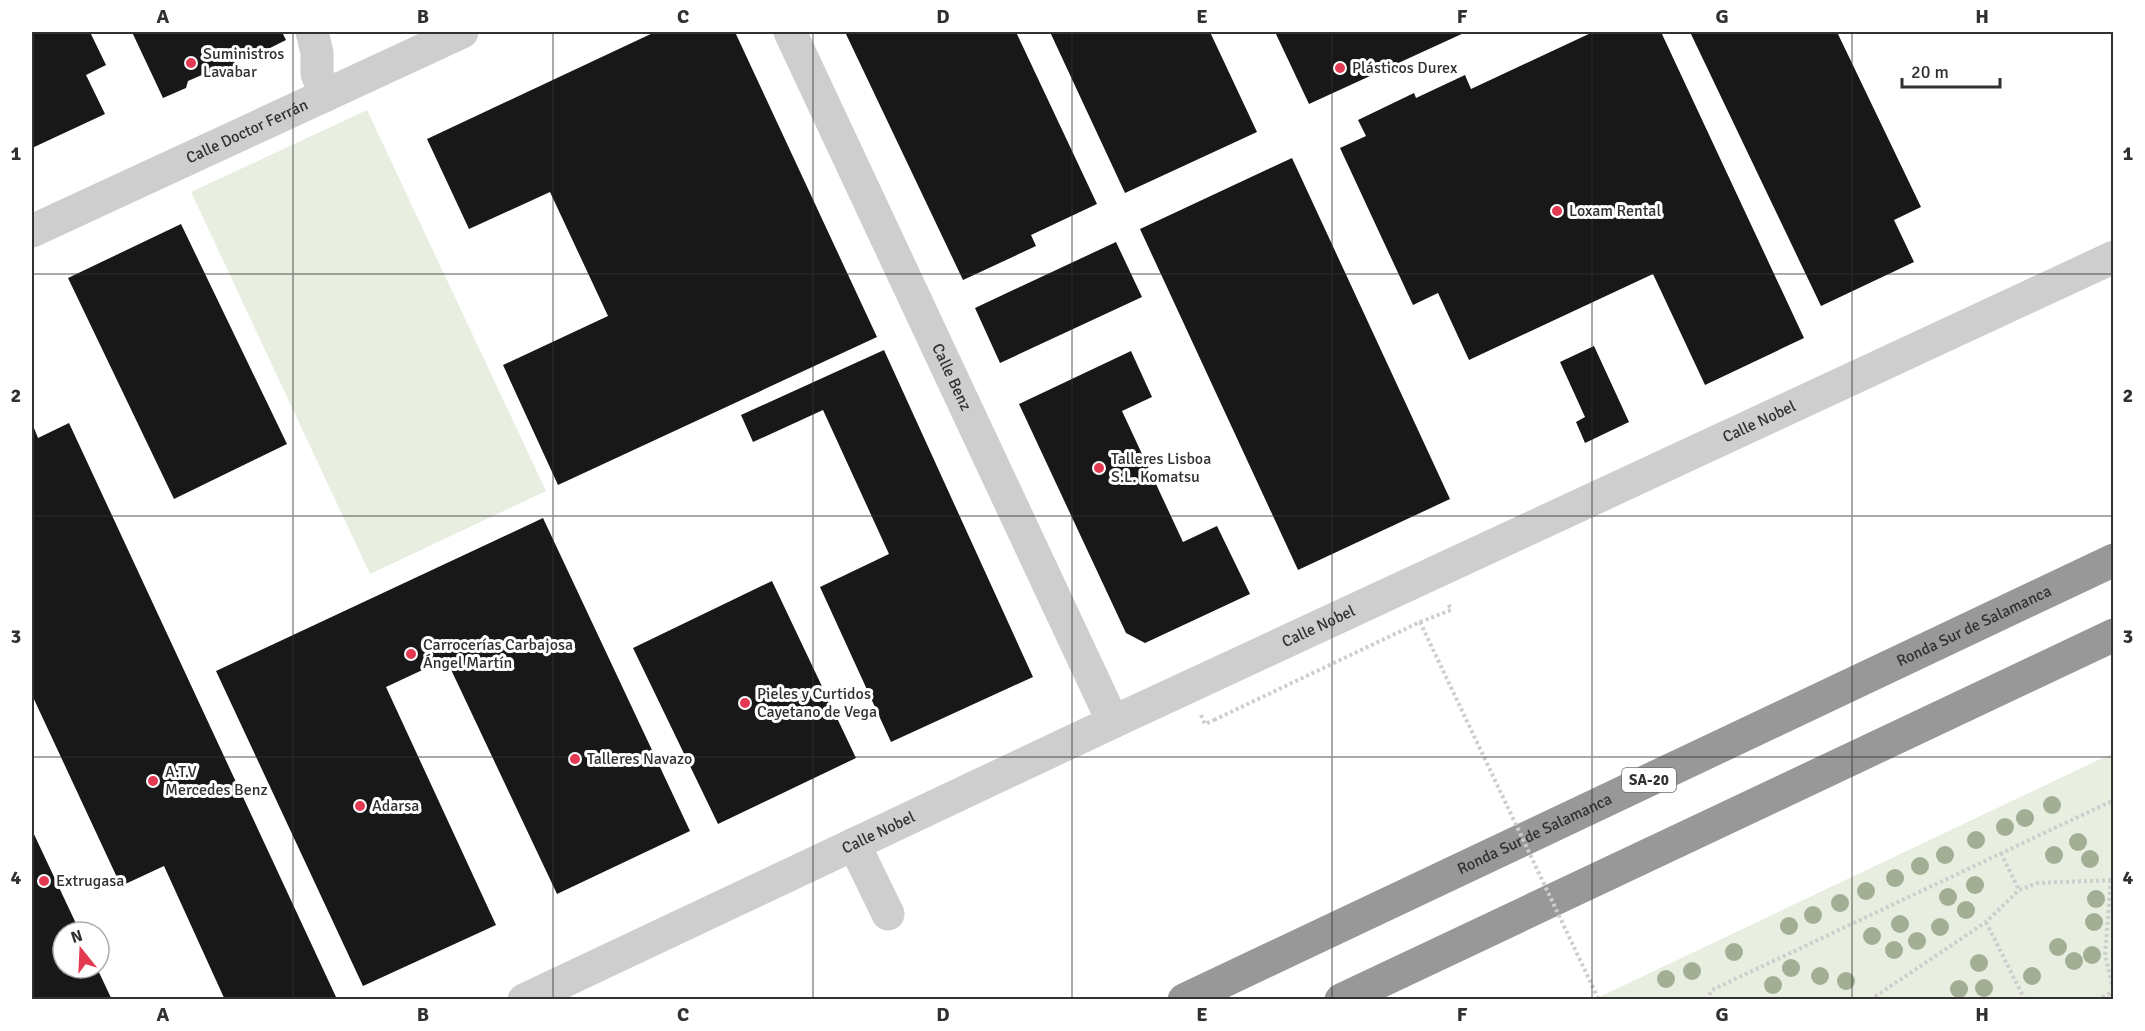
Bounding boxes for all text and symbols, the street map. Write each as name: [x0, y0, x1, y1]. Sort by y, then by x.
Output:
text: A: [157, 4, 170, 29]
text: B: [417, 4, 429, 29]
text: C: [677, 4, 689, 29]
text: D: [936, 4, 950, 29]
text: E: [1196, 4, 1208, 29]
text: F: [1457, 4, 1468, 29]
text: G: [1715, 4, 1729, 29]
text: H: [1975, 4, 1989, 29]
place label: Suministros Lavabar: [203, 44, 284, 82]
scale bar: [1902, 51, 2000, 89]
marker: Suministros Lavabar: [184, 56, 198, 70]
place label: Plásticos Durex: [1352, 58, 1458, 78]
marker: Plásticos Durex: [1333, 61, 1347, 75]
text: 20 m: [1911, 61, 1949, 83]
street label: Calle Doctor Ferrán: [183, 95, 311, 168]
text: 1: [11, 141, 22, 166]
text: 1: [2123, 141, 2134, 166]
place label: Loxam Rental: [1569, 201, 1661, 221]
marker: Loxam Rental: [1550, 204, 1564, 218]
street label: Calle Benz: [927, 340, 976, 414]
text: 2: [11, 383, 21, 408]
text: 2: [2123, 383, 2133, 408]
street label: Calle Nobel: [1719, 396, 1800, 447]
place label: Talleres Lisboa S.L. Komatsu: [1111, 449, 1211, 487]
marker: Talleres Lisboa S.L. Komatsu: [1092, 461, 1106, 475]
street label: Ronda Sur de Salamanca: [1893, 581, 2055, 671]
street label: Calle Nobel: [1279, 601, 1359, 652]
text: 3: [11, 624, 21, 649]
text: 3: [2123, 624, 2133, 649]
place label: Carrocerías Carbajosa Ángel Martín: [423, 635, 573, 673]
marker: Carrocerías Carbajosa Ángel Martín: [404, 647, 418, 661]
place label: Pieles y Curtidos Cayetano de Vega: [757, 684, 877, 722]
marker: Pieles y Curtidos Cayetano de Vega: [738, 696, 752, 710]
place label: Talleres Navazo: [587, 749, 692, 769]
marker: Talleres Navazo: [568, 752, 582, 766]
place label: A.T.V Mercedes Benz: [165, 762, 268, 800]
road number: SA-20: [1622, 768, 1676, 792]
marker: A.T.V Mercedes Benz: [146, 774, 160, 788]
street label: Ronda Sur de Salamanca: [1454, 789, 1615, 879]
place label: Adarsa: [372, 796, 419, 816]
marker: Adarsa: [353, 799, 367, 813]
street label: Calle Nobel: [839, 807, 919, 859]
text: 4: [11, 865, 22, 890]
text: 4: [2123, 865, 2134, 890]
place label: Extrugasa: [56, 871, 124, 891]
marker: Extrugasa: [37, 874, 51, 888]
north arrow: [51, 920, 111, 980]
text: N: [68, 925, 85, 948]
text: A: [157, 1002, 170, 1027]
text: B: [417, 1002, 429, 1027]
text: C: [677, 1002, 689, 1027]
text: D: [936, 1002, 950, 1027]
text: E: [1196, 1002, 1208, 1027]
text: F: [1457, 1002, 1468, 1027]
text: G: [1715, 1002, 1729, 1027]
text: H: [1975, 1002, 1989, 1027]

